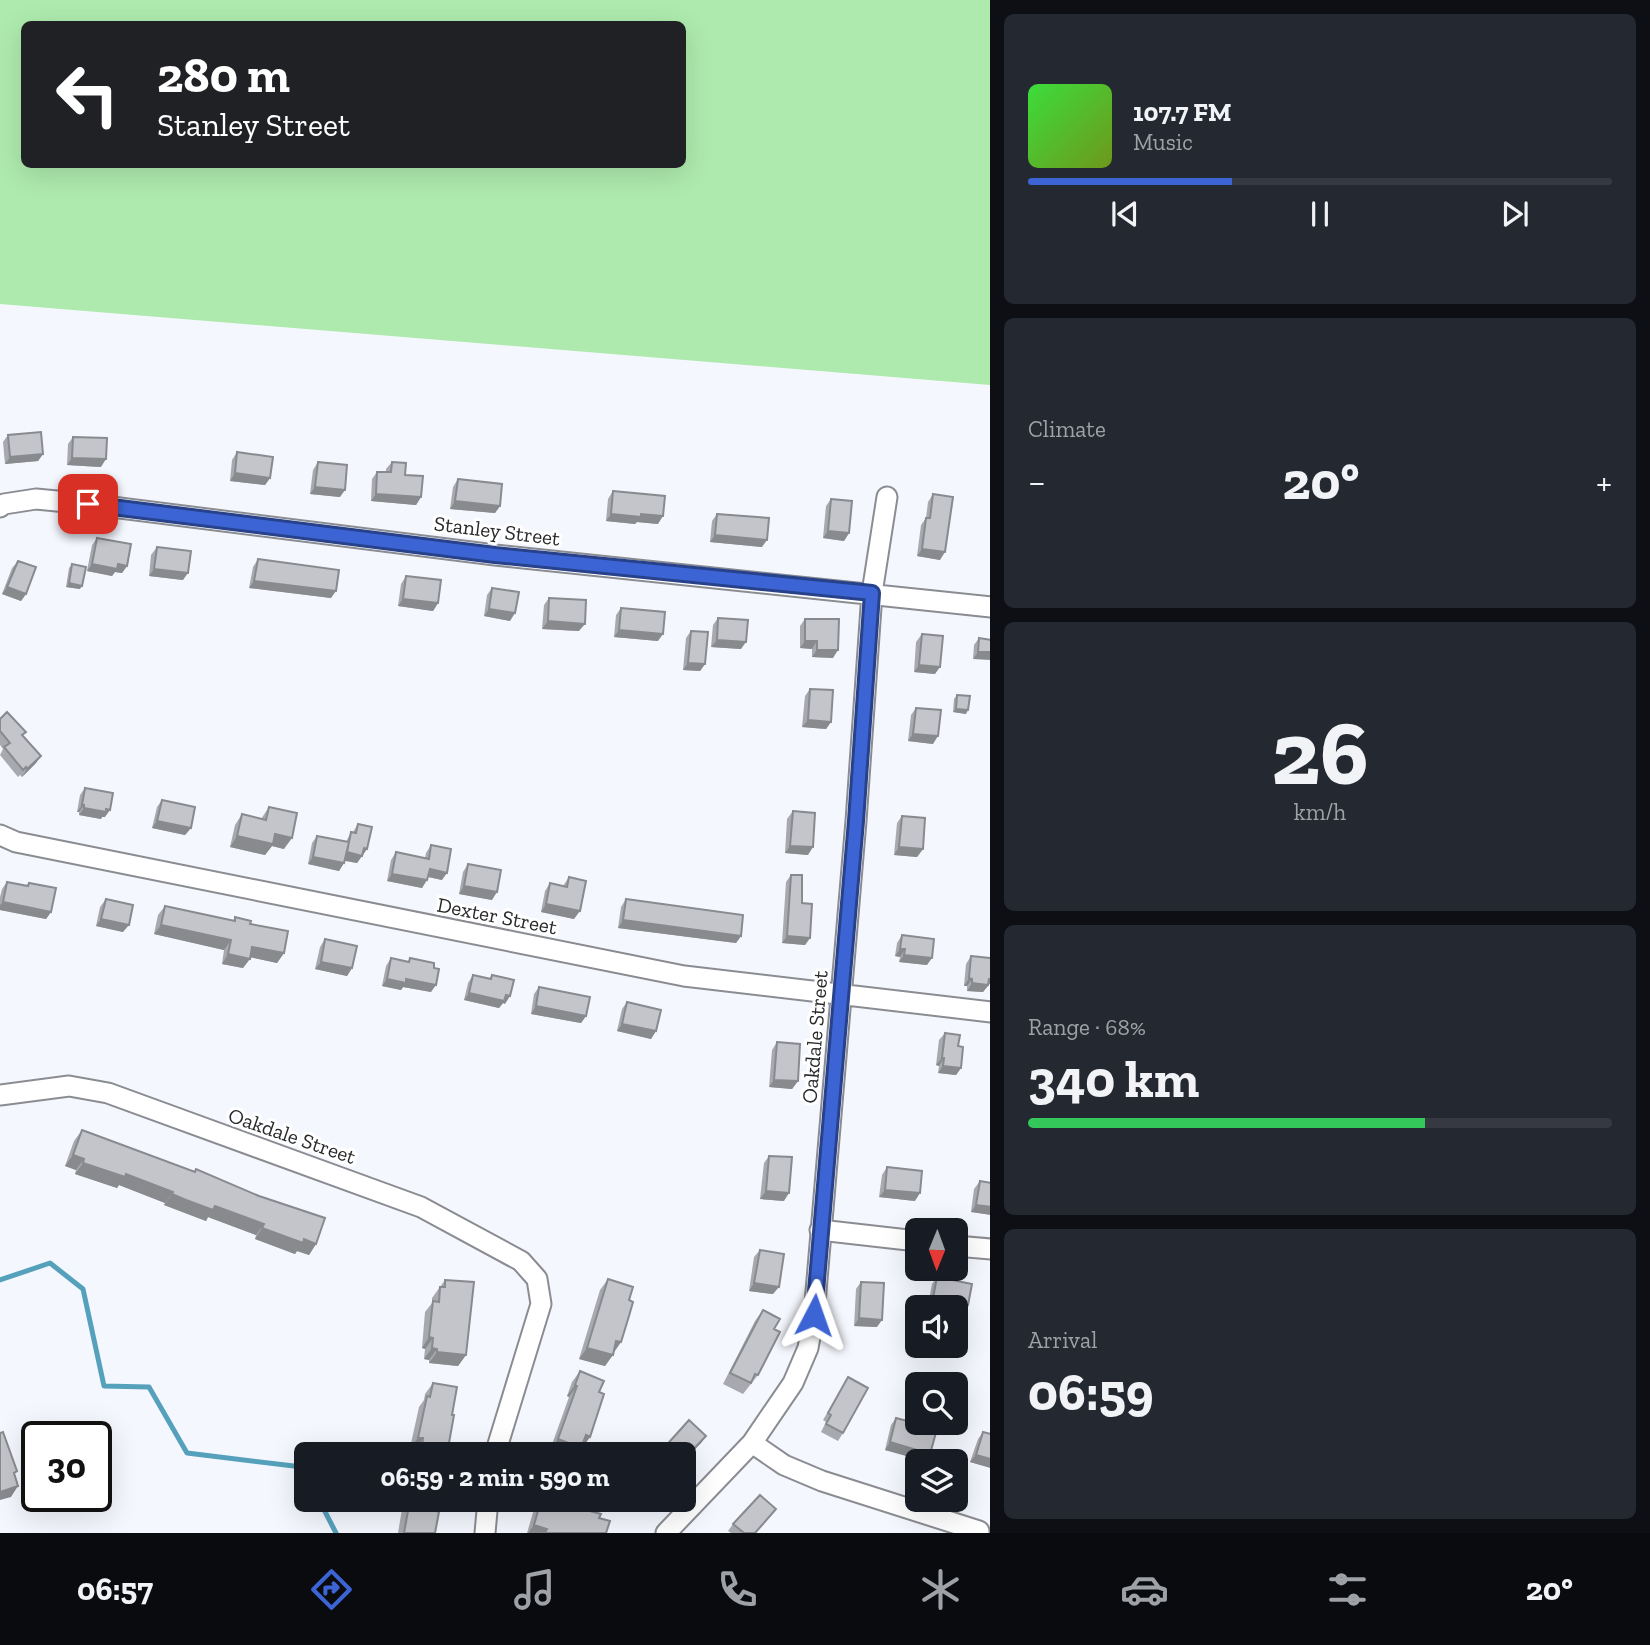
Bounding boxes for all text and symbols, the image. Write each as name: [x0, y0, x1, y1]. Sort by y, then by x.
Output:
text: 280 m: [157, 46, 290, 105]
icon: left: [42, 49, 133, 140]
text: 107.7 FM: [1133, 96, 1232, 128]
text: Stanley Street: [157, 106, 350, 144]
text: Music: [1133, 128, 1193, 156]
icon: previous: [1106, 195, 1144, 233]
icon: pause: [1301, 195, 1339, 233]
icon: next: [1496, 195, 1534, 233]
text: Climate: [1028, 415, 1106, 443]
text: 20°: [1283, 450, 1359, 512]
text: −: [1028, 459, 1046, 505]
text: +: [1596, 459, 1612, 505]
pin: [58, 474, 118, 534]
icon: arrive: [69, 485, 107, 523]
street label: Stanley Street: [433, 510, 562, 551]
text: 26: [1271, 698, 1369, 807]
text: km/h: [1294, 798, 1346, 826]
street label: Dexter Street: [435, 892, 559, 939]
street label: Oakdale Street: [796, 969, 833, 1104]
text: Range · 68%: [1028, 1013, 1146, 1041]
text: 340 km: [1028, 1048, 1199, 1110]
street label: Oakdale Street: [225, 1102, 359, 1169]
north arrow: [905, 1218, 968, 1281]
map controls: [905, 1218, 968, 1512]
position arrow: [777, 1278, 851, 1352]
button: sound: [905, 1295, 968, 1358]
text: Arrival: [1028, 1326, 1097, 1354]
text: 06:59: [1028, 1361, 1154, 1423]
button: search: [905, 1372, 968, 1435]
speed limit sign: 30: [21, 1421, 112, 1512]
button: layers: [905, 1449, 968, 1512]
text: 06:59 · 2 min · 590 m: [380, 1461, 610, 1493]
icon: directions: [307, 1565, 356, 1614]
icon: music: [510, 1565, 559, 1614]
icon: phone: [713, 1565, 762, 1614]
icon: climate: [916, 1565, 965, 1614]
icon: car: [1120, 1565, 1169, 1614]
icon: filters: [1323, 1565, 1372, 1614]
text: 06:57: [77, 1570, 153, 1608]
text: 20°: [1526, 1570, 1573, 1608]

